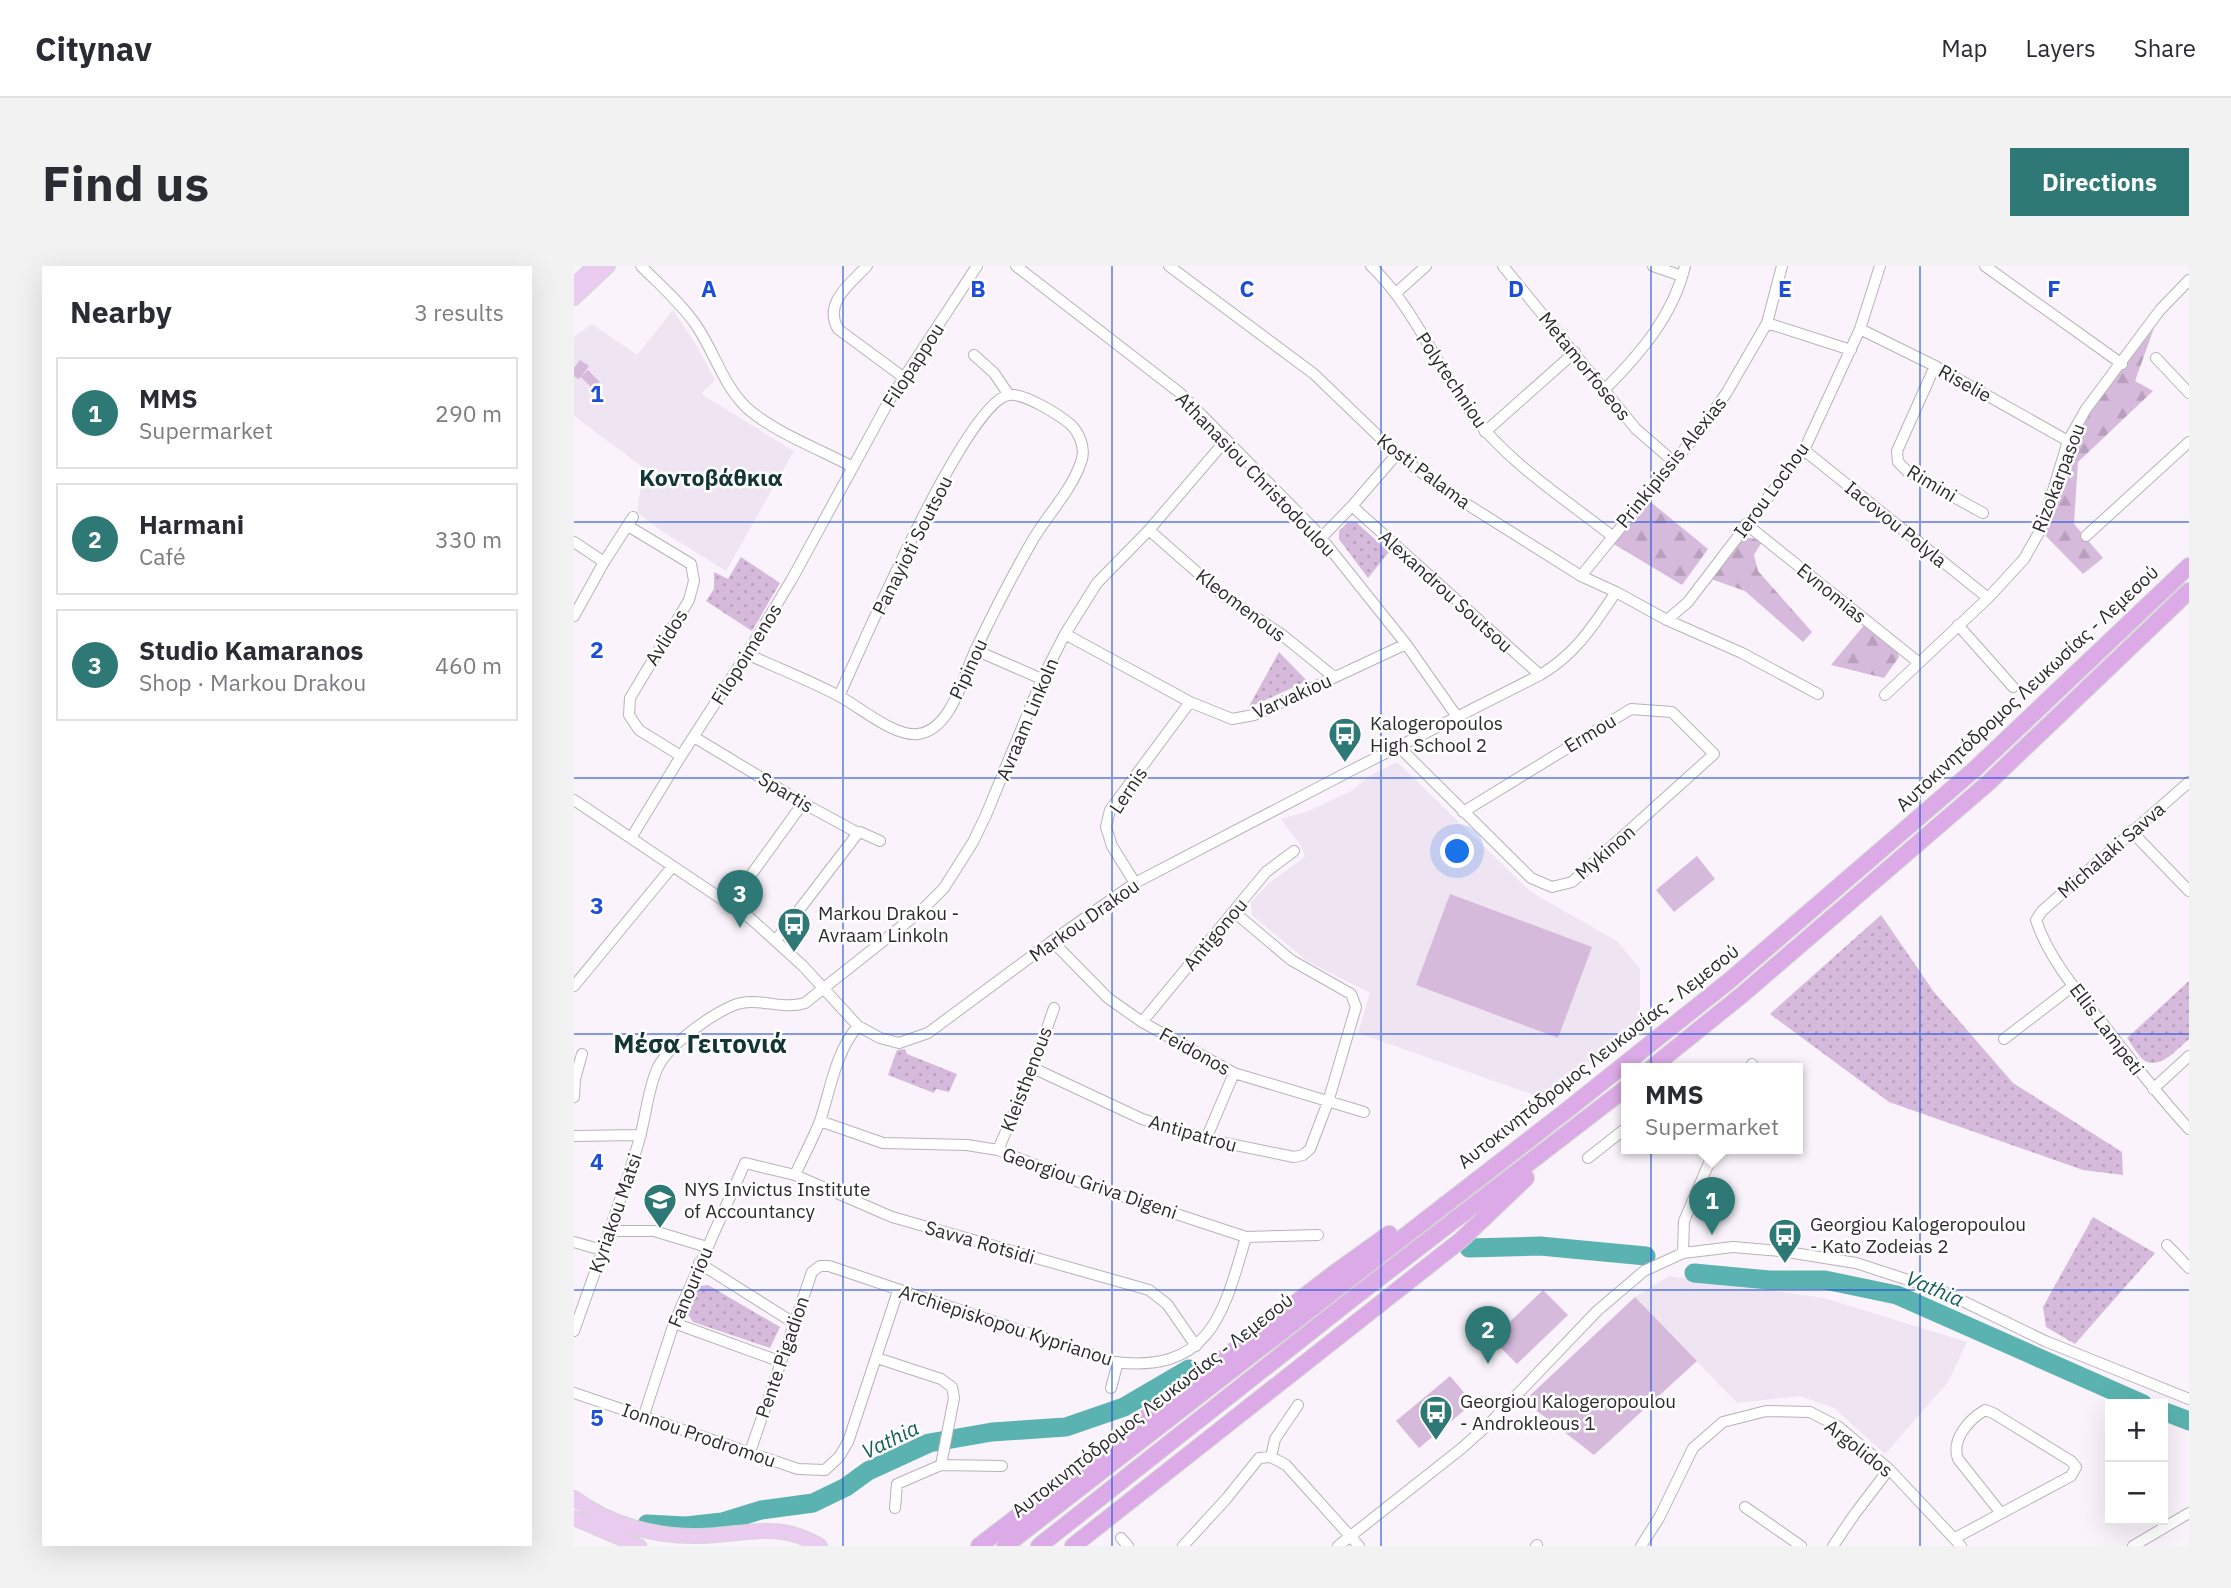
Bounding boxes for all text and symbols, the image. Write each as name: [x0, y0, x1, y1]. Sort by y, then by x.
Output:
text: Citynav: [35, 27, 152, 70]
text: Map: [1941, 32, 1988, 64]
text: Layers: [2026, 32, 2096, 64]
text: Share: [2134, 32, 2196, 64]
button: Directions: [2010, 148, 2189, 216]
text: Find us: [42, 151, 209, 214]
text: A: [701, 273, 717, 303]
text: B: [970, 273, 986, 303]
text: C: [1240, 273, 1255, 303]
text: D: [1508, 273, 1524, 303]
text: E: [1778, 273, 1792, 303]
text: F: [2047, 273, 2061, 303]
text: Nearby: [70, 292, 172, 331]
text: 3 results: [414, 297, 504, 327]
street label: Metamorfoseos: [1534, 307, 1636, 425]
street label: Filopappou: [877, 318, 949, 412]
street label: Polytechniou: [1411, 327, 1493, 433]
street label: Riselie: [1934, 359, 1996, 407]
text: 1: [590, 378, 604, 408]
text: MMS: [139, 381, 198, 415]
street label: Athanasiou Christodoulou: [1171, 386, 1341, 562]
street label: Prinkipissis Alexias: [1611, 391, 1731, 533]
text: 1: [88, 398, 102, 428]
text: 290 m: [435, 398, 502, 428]
text: Supermarket: [139, 415, 273, 445]
street label: Rizokarpasou: [2026, 420, 2090, 536]
street label: Kosti Palama: [1373, 428, 1475, 514]
street label: Ierou Lochou: [1728, 437, 1814, 543]
street label: Rimini: [1903, 459, 1961, 507]
district label: Κοντοβάθκια: [639, 462, 783, 492]
street label: Panayioti Soutsou: [867, 471, 957, 619]
street label: Iacovou Polyla: [1840, 476, 1952, 572]
text: Harmani: [139, 507, 244, 541]
text: 2: [88, 524, 102, 554]
text: 330 m: [435, 524, 502, 554]
street label: Alexandrou Soutsou: [1374, 525, 1518, 657]
text: Café: [139, 541, 186, 571]
street label: Evnomias: [1792, 558, 1872, 628]
street label: Αυτοκινητόδρομος Λευκωσίας - Λεμεσού: [1891, 560, 2163, 816]
street label: Kleomenous: [1191, 563, 1291, 647]
street label: Filopoimenos: [705, 599, 787, 709]
street label: Avlidos: [639, 604, 693, 670]
text: Studio Kamaranos: [139, 633, 363, 667]
text: 2: [590, 634, 604, 664]
street label: Pipinou: [944, 635, 992, 703]
text: 3: [88, 650, 102, 680]
text: 460 m: [435, 650, 502, 680]
street label: Avraam Linkoln: [990, 654, 1064, 784]
text: Shop · Markou Drakou: [139, 667, 366, 697]
street label: Varvakiou: [1249, 668, 1335, 724]
street label: Ermou: [1560, 708, 1620, 758]
place label: Kalogeropoulos High School 2: [1370, 711, 1503, 757]
bus stop icon: Kalogeropoulos High School 2: [1326, 715, 1364, 764]
street label: Lernis: [1104, 762, 1152, 818]
street label: Spartis: [754, 766, 818, 818]
street label: Michalaki Savva: [2052, 797, 2170, 903]
street label: Mykinon: [1570, 819, 1640, 885]
your location: [1440, 834, 1474, 868]
pin: 3: [717, 870, 763, 928]
street label: Markou Drakou: [1024, 873, 1144, 967]
text: 3: [590, 890, 604, 920]
street label: Antigonou: [1178, 893, 1252, 975]
place label: Markou Drakou - Avraam Linkoln: [818, 901, 959, 947]
bus stop icon: Markou Drakou - Avraam Linkoln: [775, 905, 813, 954]
street label: Αυτοκινητόδρομος Λευκωσίας - Λεμεσού: [1452, 939, 1744, 1173]
street label: Ellis Lampeti: [2065, 978, 2149, 1080]
street label: Feidonos: [1155, 1022, 1235, 1080]
street label: Kleisthenous: [995, 1023, 1057, 1135]
district label: Μέσα Γειτονιά: [613, 1026, 787, 1060]
popup: [1621, 1063, 1803, 1154]
text: MMS: [1645, 1077, 1704, 1111]
street label: Antipatrou: [1146, 1109, 1240, 1157]
text: Supermarket: [1645, 1111, 1779, 1141]
street label: Georgiou Griva Digeni: [999, 1142, 1181, 1224]
text: 4: [590, 1146, 604, 1176]
street label: Kyriakou Matsi: [583, 1150, 647, 1276]
place label: NYS Invictus Institute of Accountancy: [684, 1177, 870, 1223]
pin: 1: [1689, 1177, 1735, 1235]
school or university icon: NYS Invictus Institute of Accountancy: [641, 1181, 679, 1230]
place label: Georgiou Kalogeropoulou - Kato Zodeias 2: [1810, 1212, 2026, 1258]
street label: Savva Rotsidi: [922, 1215, 1038, 1269]
bus stop icon: Georgiou Kalogeropoulou - Kato Zodeias 2: [1766, 1216, 1804, 1265]
street label: Fanouriou: [662, 1243, 718, 1331]
water label: Vathia: [1902, 1263, 1968, 1313]
street label: Archiepiskopou Kyprianou: [896, 1279, 1116, 1371]
street label: Αυτοκινητόδρομος Λευκωσίας - Λεμεσού: [1006, 1288, 1298, 1522]
street label: Pente Pigadion: [750, 1293, 814, 1421]
pin: 2: [1465, 1306, 1511, 1364]
place label: Georgiou Kalogeropoulou - Androkleous 1: [1460, 1389, 1676, 1435]
bus stop icon: Georgiou Kalogeropoulou - Androkleous 1: [1417, 1393, 1455, 1442]
street label: Ionnou Prodromou: [619, 1397, 779, 1473]
map controls: [2105, 1399, 2168, 1525]
button: +: [2105, 1399, 2168, 1462]
text: 5: [590, 1402, 604, 1432]
water label: Vathia: [857, 1413, 923, 1465]
street label: Argolidos: [1820, 1414, 1898, 1482]
button: −: [2105, 1462, 2168, 1525]

